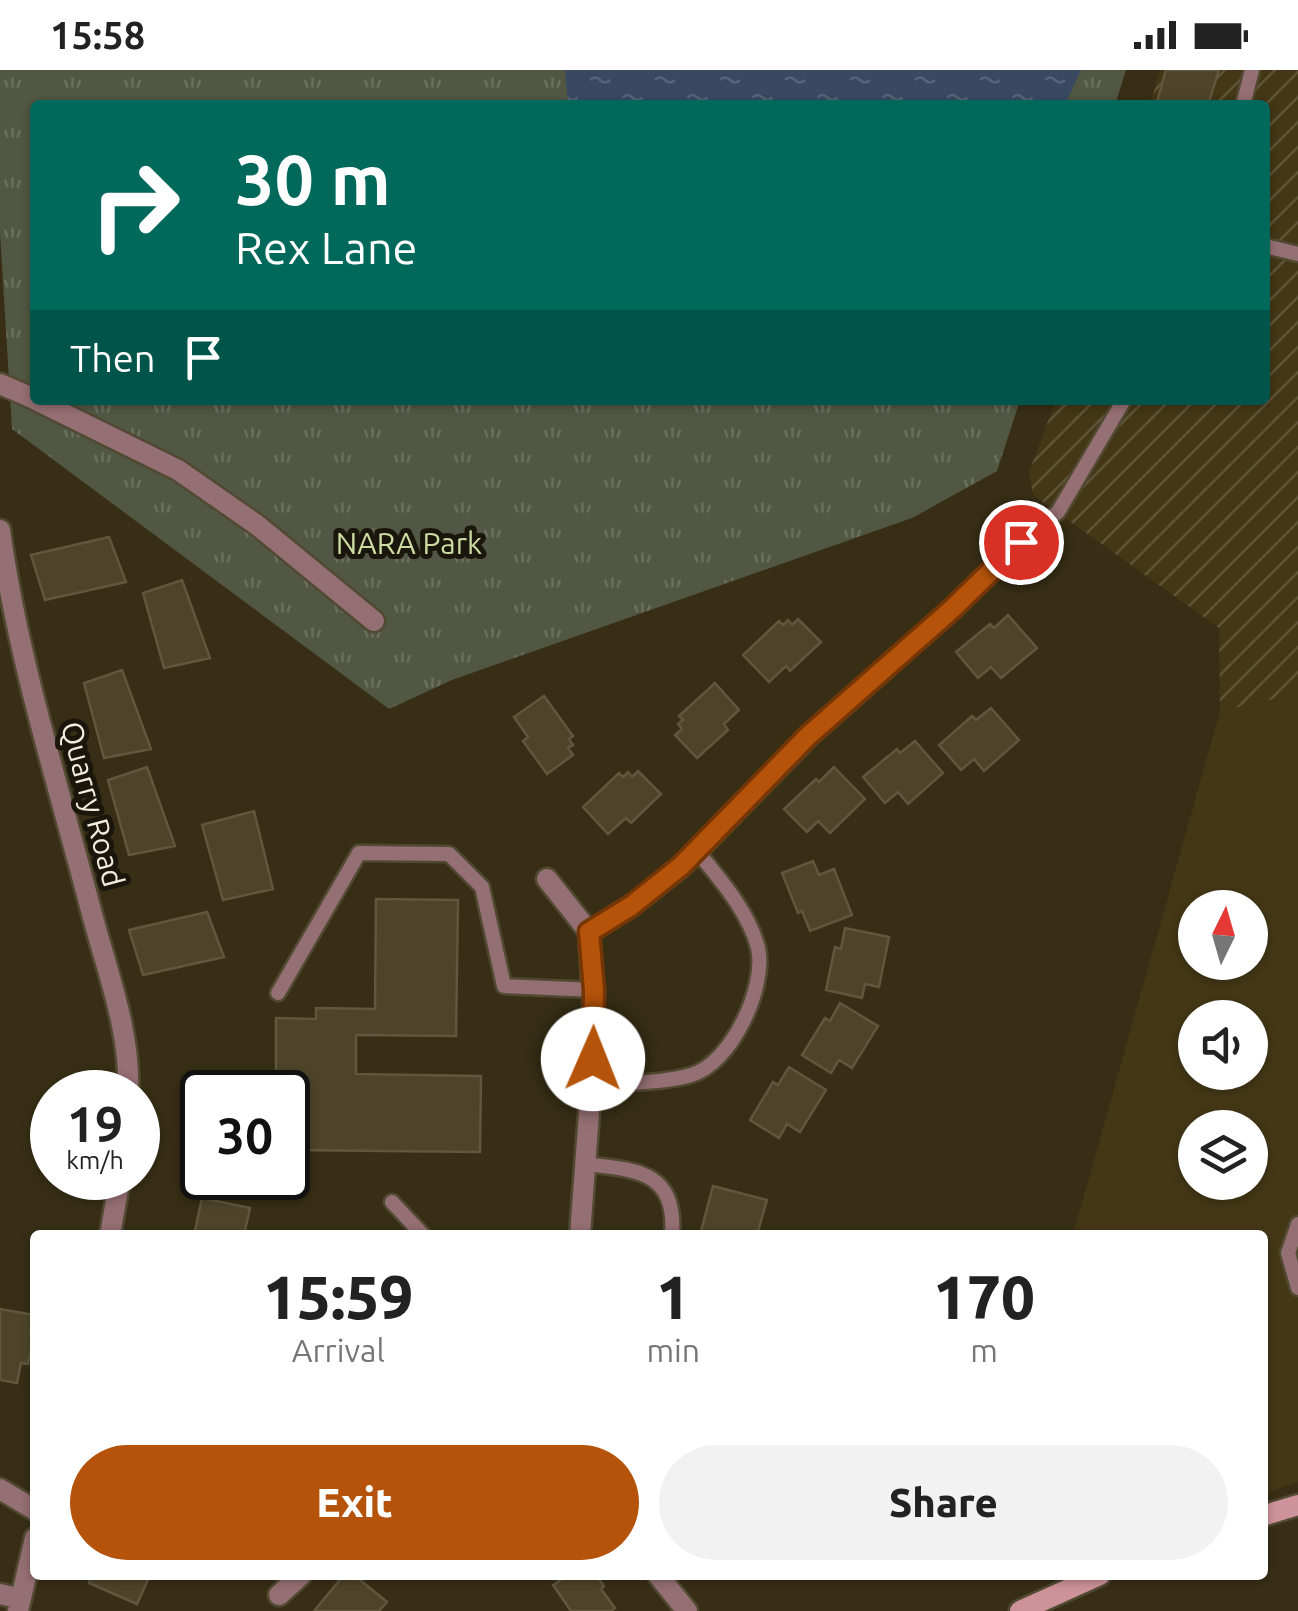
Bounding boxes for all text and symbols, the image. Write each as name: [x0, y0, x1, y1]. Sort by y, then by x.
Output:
text: 15:58: [50, 14, 145, 56]
icon: right: [70, 140, 200, 270]
text: 30 m: [235, 140, 391, 218]
text: Rex Lane: [235, 222, 417, 273]
icon: arrive: [176, 330, 231, 385]
text: Then: [70, 337, 156, 379]
pin: [979, 500, 1064, 585]
icon: arrive: [994, 515, 1049, 570]
park label: NARA Park: [336, 526, 482, 560]
street label: Quarry Road: [55, 718, 131, 890]
north arrow: [1178, 890, 1268, 980]
map controls: [1178, 890, 1268, 1200]
button: sound: [1178, 1000, 1268, 1090]
position arrow: [541, 1007, 645, 1111]
speed limit sign: 30: [180, 1070, 310, 1200]
text: 19: [67, 1095, 123, 1151]
button: layers: [1178, 1110, 1268, 1200]
text: km/h: [66, 1146, 124, 1174]
text: 15:59: [263, 1263, 413, 1330]
text: 1: [656, 1263, 690, 1330]
text: 170: [933, 1263, 1035, 1330]
text: Arrival: [292, 1332, 385, 1368]
text: min: [646, 1332, 700, 1368]
text: m: [970, 1332, 998, 1368]
button: Exit: [70, 1445, 639, 1560]
button: Share: [659, 1445, 1228, 1560]

